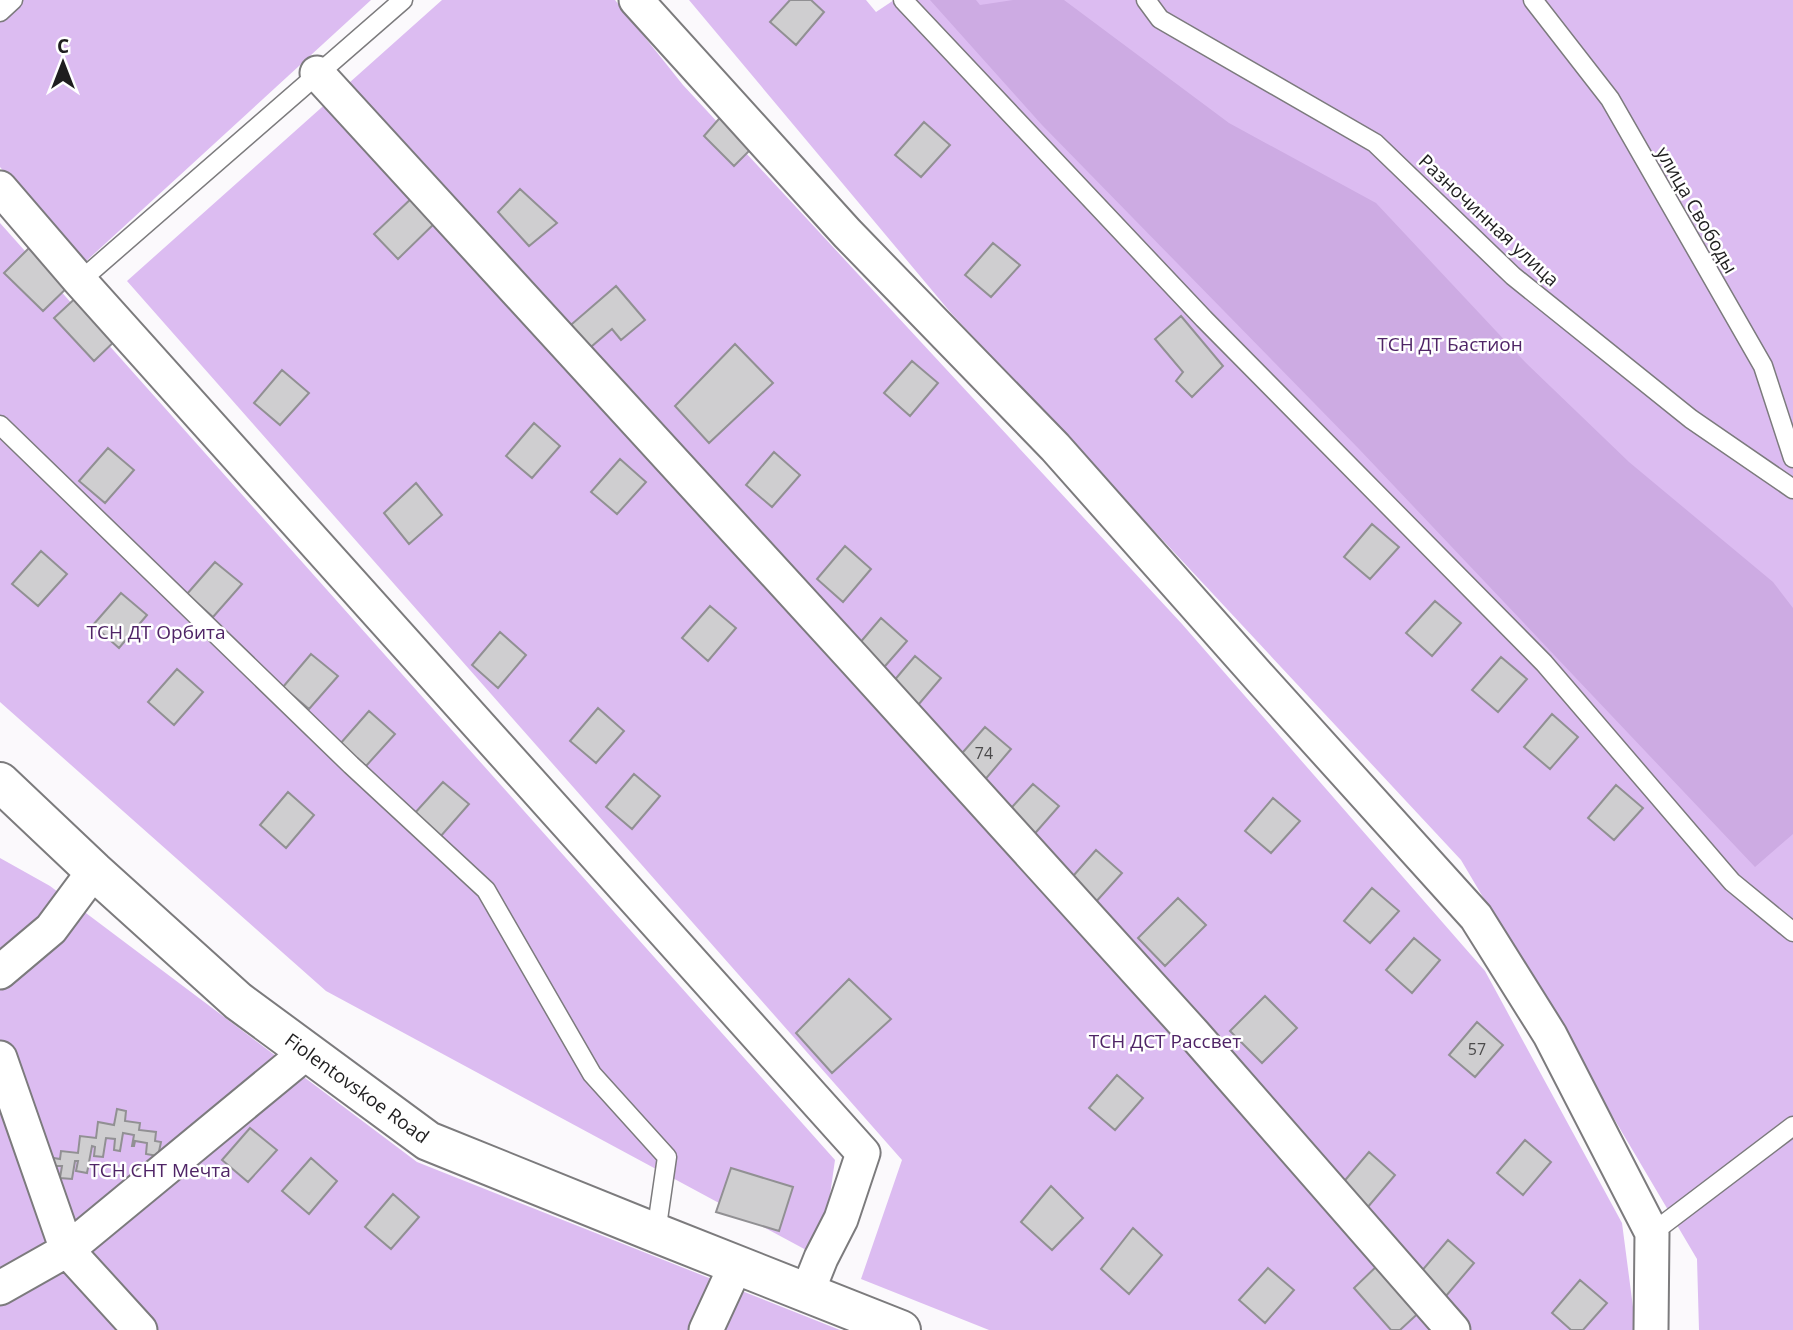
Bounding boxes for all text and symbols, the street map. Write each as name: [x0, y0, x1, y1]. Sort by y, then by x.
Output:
north arrow: [28, 28, 98, 98]
text: С: [57, 33, 69, 59]
street label: улица Свободы: [1650, 142, 1744, 278]
street label: Разночинная улица: [1413, 148, 1565, 292]
park label: ТСН ДТ Бастион: [1377, 331, 1523, 357]
park label: ТСН ДТ Орбита: [86, 619, 226, 645]
house number: 74: [975, 742, 993, 764]
street label: Fiolentovskoe Road: [280, 1027, 434, 1149]
park label: ТСН ДСТ Рассвет: [1089, 1028, 1241, 1054]
house number: 57: [1468, 1038, 1486, 1060]
park label: ТСН СНТ Мечта: [89, 1157, 231, 1183]

